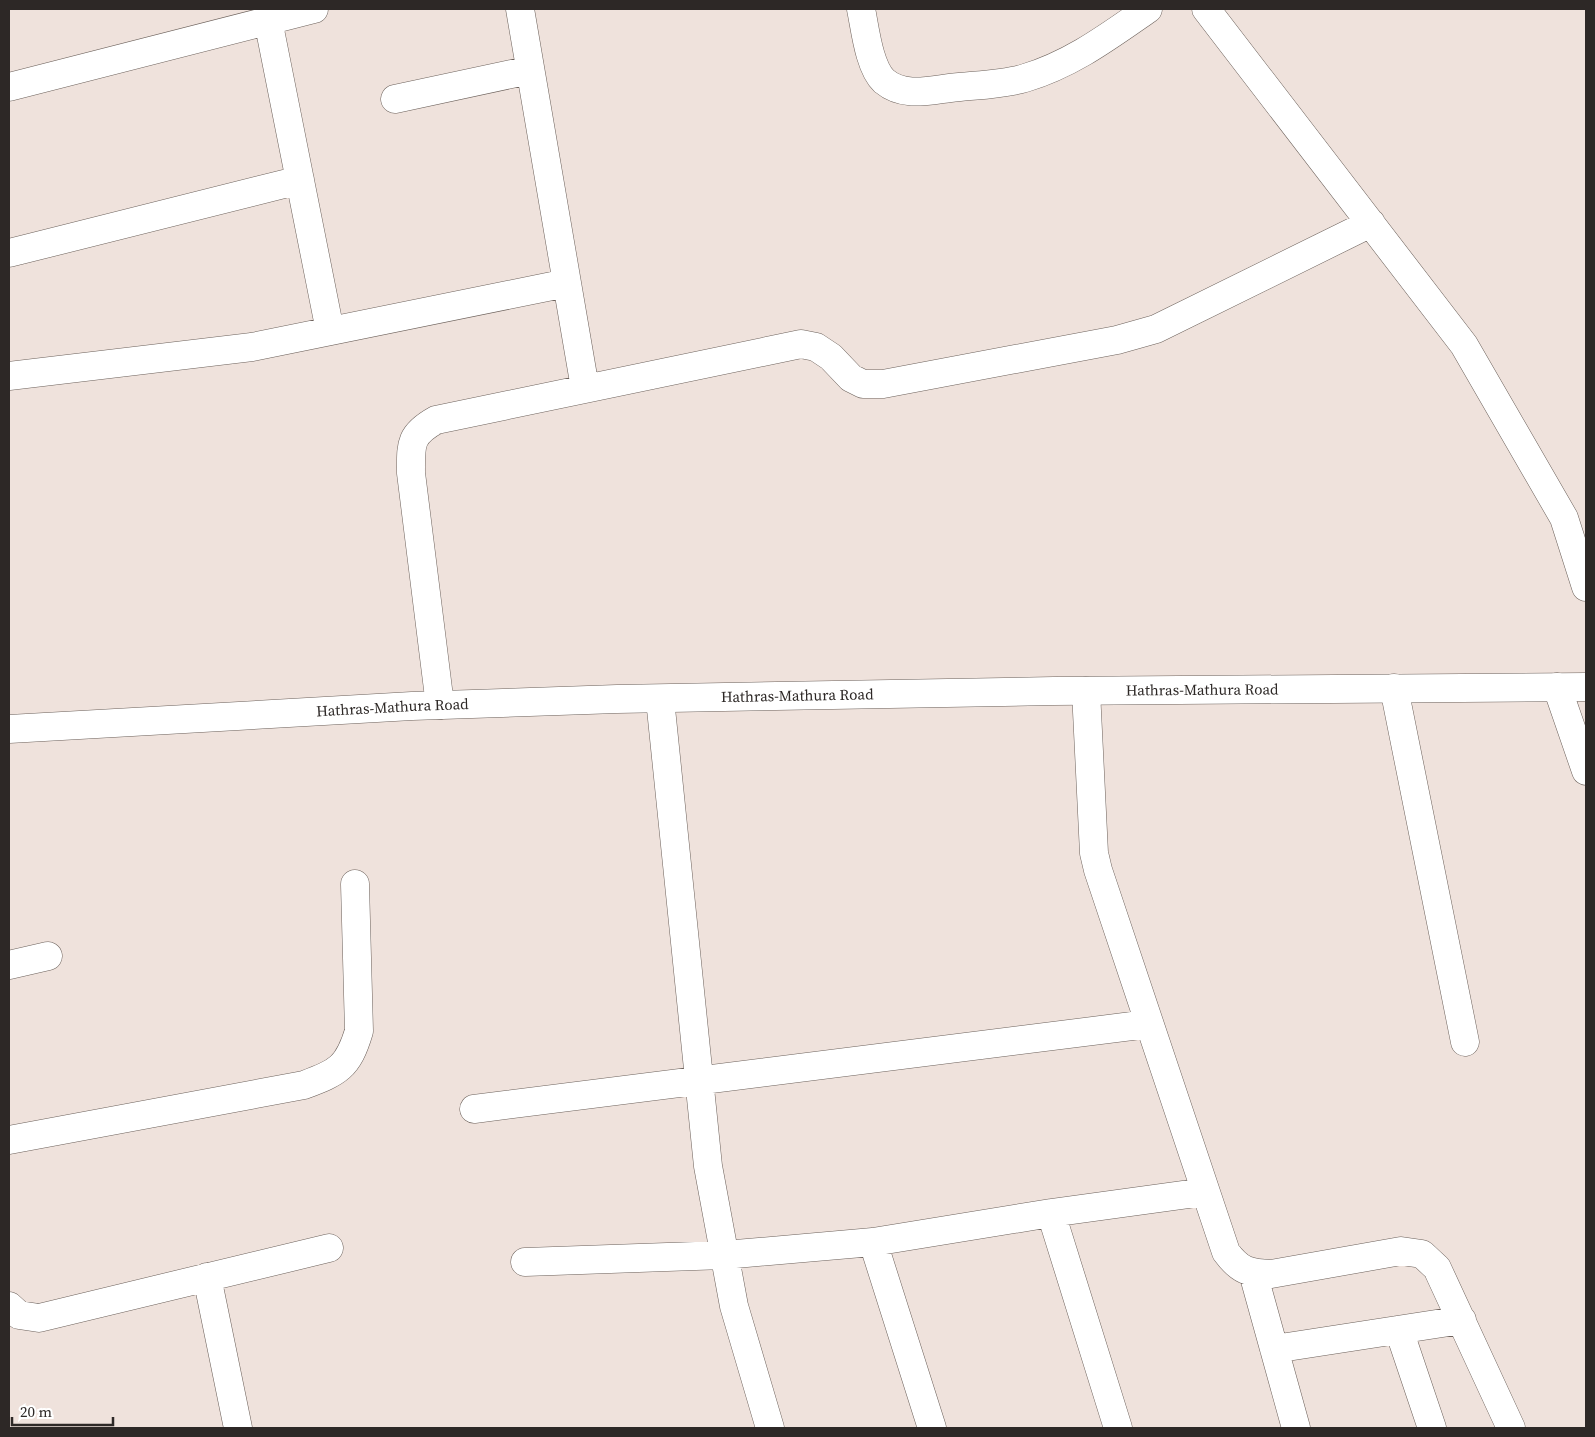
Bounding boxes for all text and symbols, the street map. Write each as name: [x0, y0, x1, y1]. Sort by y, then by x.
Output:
street label: Hathras-Mathura Road: [1126, 678, 1279, 700]
street label: Hathras-Mathura Road: [721, 683, 874, 707]
street label: Hathras-Mathura Road: [315, 693, 470, 721]
scale bar: [12, 1394, 114, 1426]
text: 20 m: [20, 1401, 52, 1422]

